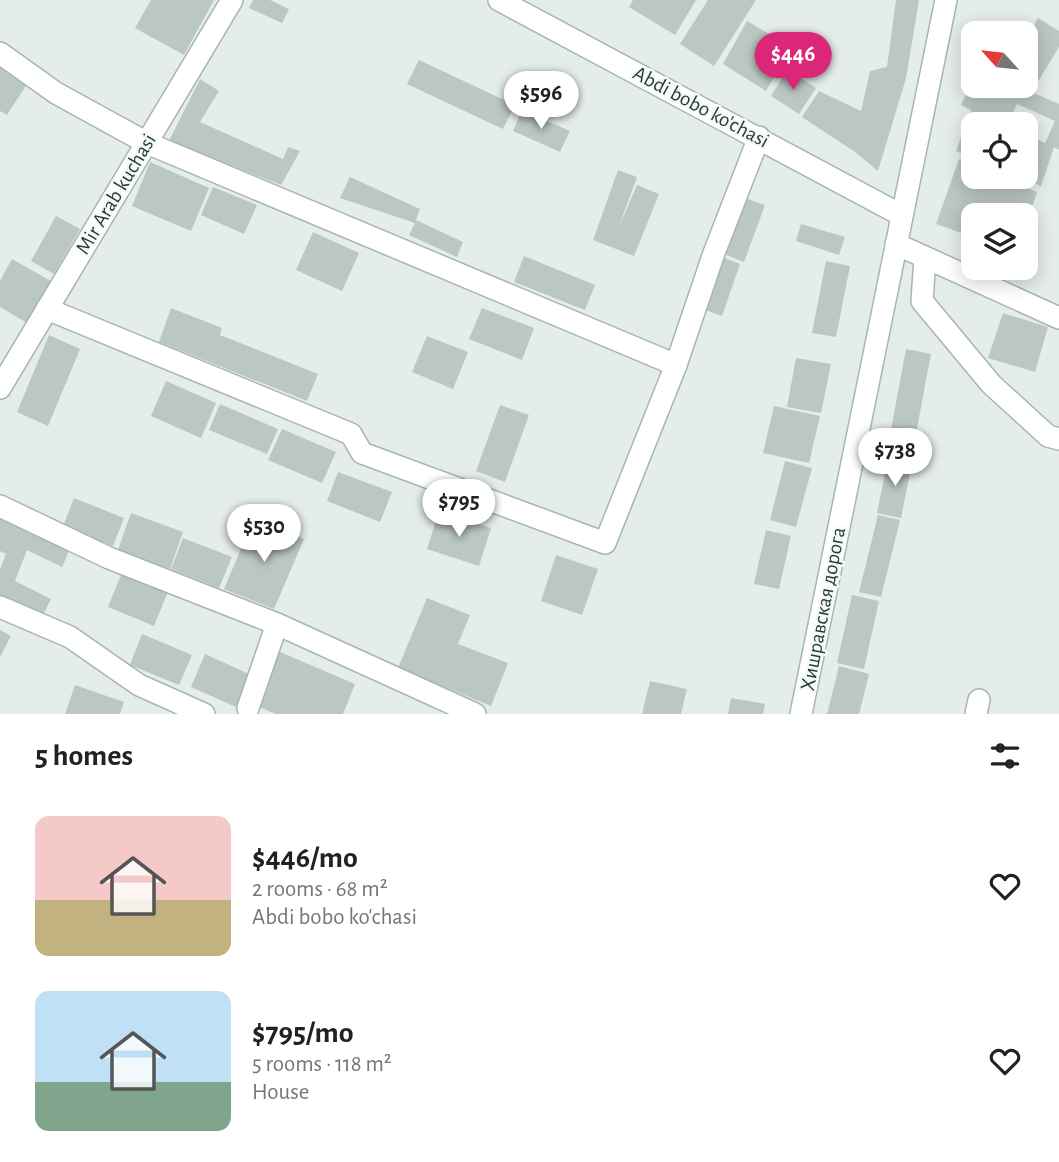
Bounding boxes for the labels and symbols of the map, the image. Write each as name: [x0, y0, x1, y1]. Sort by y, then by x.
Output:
north arrow: [961, 21, 1038, 98]
pin: $446: [752, 32, 834, 92]
street label: Abdi bobo ko'chasi: [630, 62, 772, 152]
pin: $596: [500, 72, 582, 131]
street label: Mir Arab kuchasi: [72, 130, 160, 258]
pin: $738: [854, 428, 936, 488]
pin: $795: [418, 480, 500, 539]
pin: $530: [223, 504, 305, 564]
street label: Хишравская дорога: [797, 525, 849, 693]

